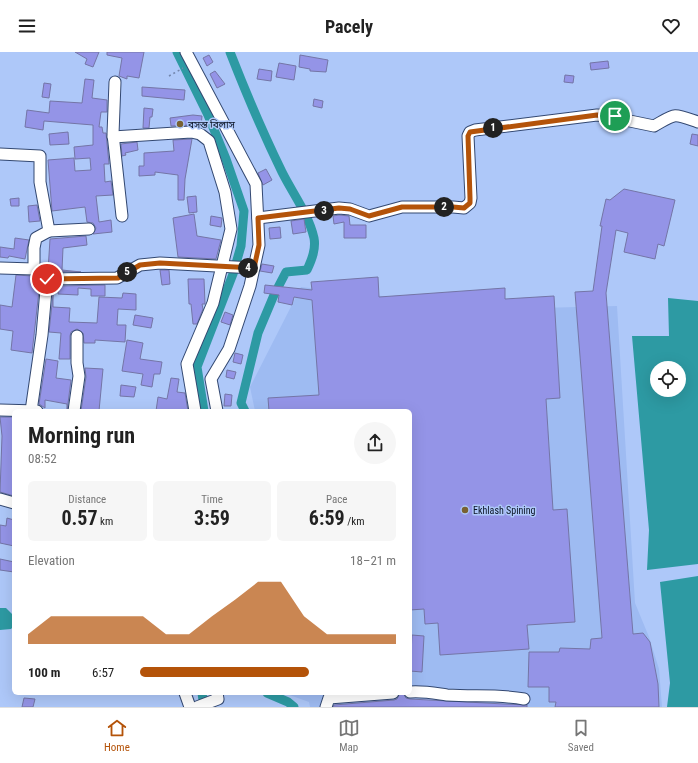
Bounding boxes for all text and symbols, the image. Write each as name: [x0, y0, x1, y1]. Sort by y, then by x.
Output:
icon: menu: [16, 15, 38, 37]
icon: heart: [660, 15, 682, 37]
text: Pacely: [325, 16, 373, 37]
pin: [598, 99, 632, 133]
icon: arrive: [604, 105, 626, 127]
pin: 1: [483, 118, 503, 138]
marker: বসন্ত বিলাস: [175, 119, 185, 129]
place label: বসন্ত বিলাস: [187, 119, 236, 130]
text: 1: [490, 121, 496, 134]
pin: 2: [434, 197, 454, 217]
text: 2: [441, 200, 447, 213]
pin: 3: [314, 201, 334, 221]
text: 3: [321, 204, 327, 217]
pin: 4: [238, 258, 258, 278]
text: 4: [245, 261, 251, 274]
pin: [30, 262, 64, 296]
pin: 5: [117, 262, 137, 282]
text: 5: [124, 265, 130, 278]
icon: check: [36, 268, 58, 290]
map controls: [650, 361, 686, 397]
button: locate: [650, 361, 686, 397]
button: share: [354, 422, 396, 464]
text: Morning run: [28, 423, 135, 448]
text: 08:52: [28, 451, 57, 466]
text: Distance: [68, 493, 106, 506]
text: Time: [201, 493, 223, 506]
text: Pace: [326, 493, 347, 506]
marker: Ekhlash Spining: [460, 505, 470, 515]
place label: Ekhlash Spining: [473, 505, 535, 516]
text: 0.57: [61, 506, 98, 530]
text: 3:59: [194, 506, 230, 530]
text: 6:59: [309, 506, 345, 530]
text: km: [98, 515, 113, 528]
text: /km: [345, 515, 364, 528]
text: Elevation: [28, 553, 75, 568]
text: 18–21 m: [350, 553, 396, 568]
text: 100 m: [28, 665, 60, 680]
text: 6:57: [92, 665, 114, 680]
tab: Home: [104, 717, 130, 754]
tab: Map: [338, 717, 360, 754]
tab: Saved: [568, 717, 594, 754]

